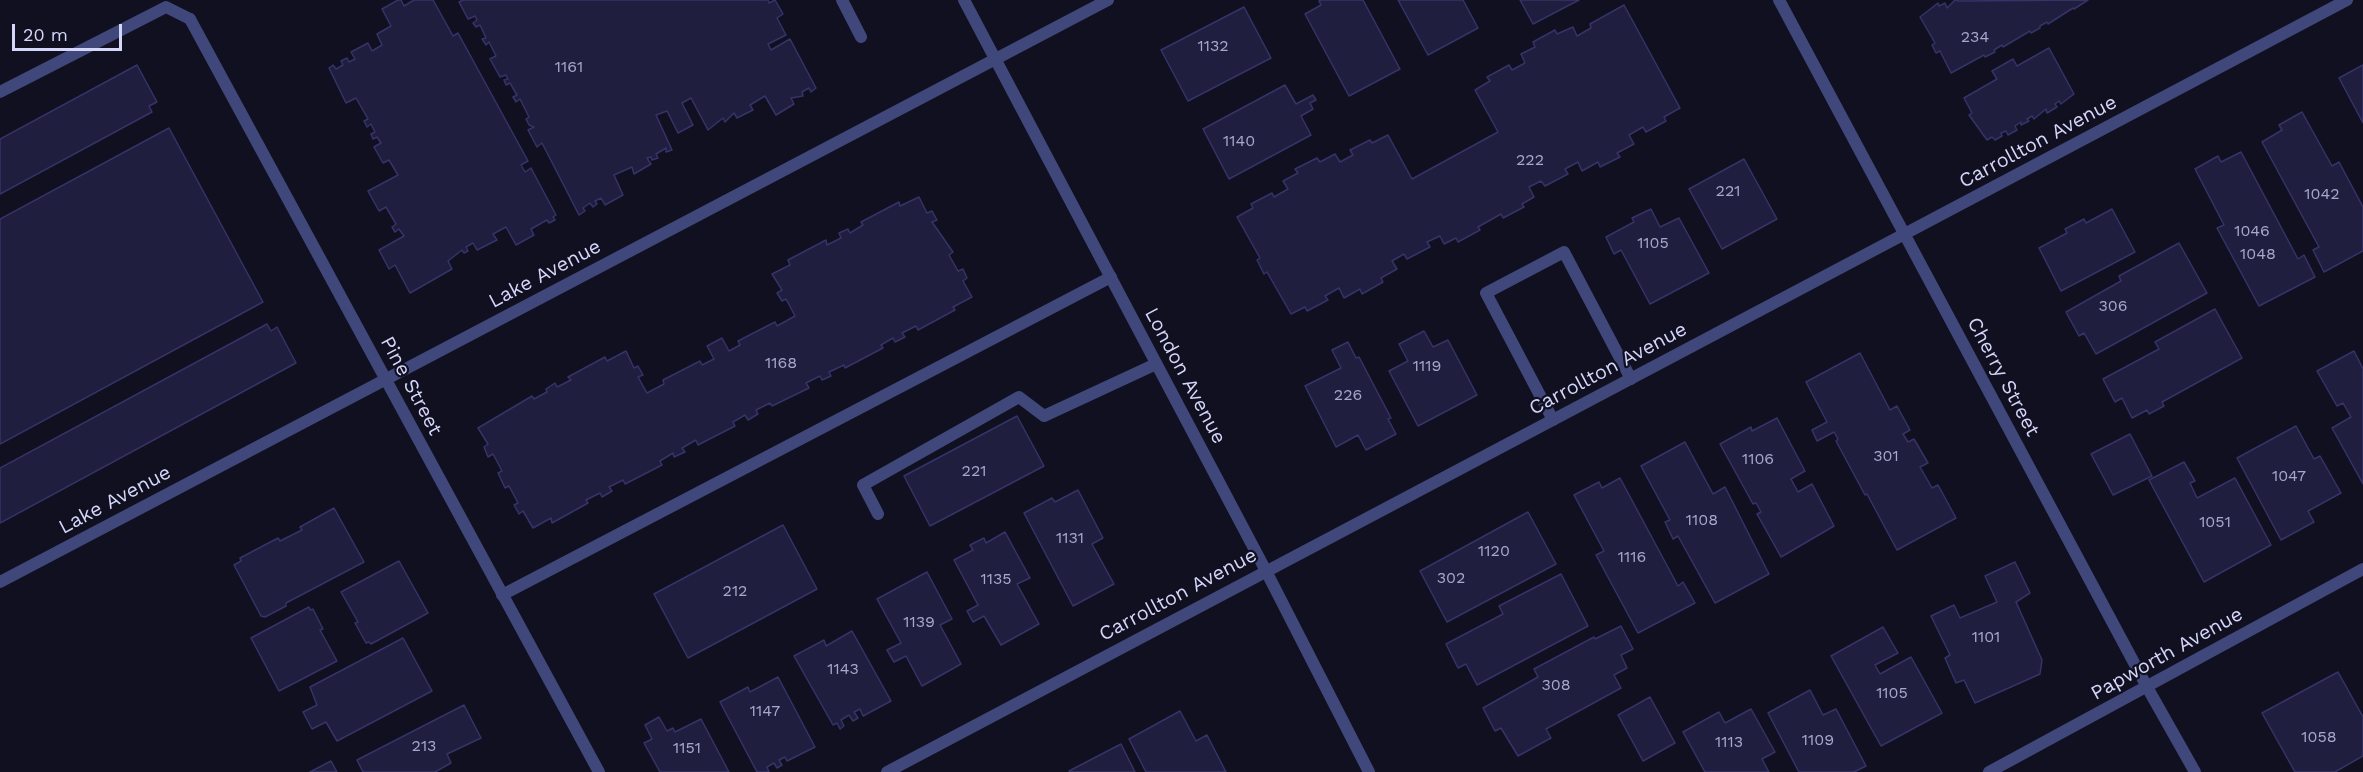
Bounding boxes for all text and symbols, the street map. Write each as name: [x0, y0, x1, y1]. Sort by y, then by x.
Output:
scale bar: [15, 12, 124, 50]
text: 20 m: [23, 24, 68, 45]
house number: 234: [1961, 27, 1989, 47]
house number: 1132: [1197, 36, 1229, 56]
house number: 1161: [555, 57, 583, 77]
street label: Carrollton Avenue: [1955, 90, 2121, 194]
house number: 1140: [1223, 131, 1255, 151]
house number: 222: [1516, 150, 1544, 170]
house number: 221: [1716, 181, 1740, 201]
house number: 1042: [2304, 184, 2340, 204]
house number: 1046: [2234, 221, 2270, 241]
house number: 1105: [1637, 233, 1669, 253]
street label: Lake Avenue: [485, 234, 605, 314]
house number: 1048: [2240, 244, 2276, 264]
house number: 306: [2098, 296, 2128, 316]
street label: London Avenue: [1139, 304, 1231, 448]
street label: Cherry Street: [1962, 313, 2044, 441]
street label: Carrollton Avenue: [1525, 317, 1691, 421]
street label: Pine Street: [375, 332, 447, 440]
house number: 1168: [765, 353, 797, 373]
house number: 1119: [1413, 356, 1441, 376]
house number: 226: [1334, 385, 1362, 405]
house number: 301: [1873, 446, 1899, 466]
house number: 1106: [1742, 449, 1774, 469]
street label: Lake Avenue: [55, 460, 175, 540]
house number: 221: [962, 461, 986, 481]
house number: 1047: [2272, 466, 2306, 486]
house number: 1108: [1686, 510, 1718, 530]
house number: 1051: [2199, 512, 2231, 532]
house number: 1131: [1056, 528, 1084, 548]
house number: 1120: [1478, 541, 1510, 561]
street label: Carrollton Avenue: [1095, 543, 1261, 647]
house number: 1116: [1618, 547, 1646, 567]
house number: 302: [1437, 568, 1465, 588]
house number: 1135: [980, 569, 1012, 589]
house number: 212: [723, 581, 747, 601]
street label: Papworth Avenue: [2087, 602, 2247, 706]
house number: 1139: [903, 612, 935, 632]
house number: 1101: [1972, 627, 2000, 647]
house number: 1143: [827, 659, 859, 679]
house number: 308: [1541, 675, 1571, 695]
house number: 1105: [1876, 683, 1908, 703]
house number: 1147: [750, 701, 780, 721]
house number: 1058: [2301, 727, 2337, 747]
house number: 1109: [1802, 730, 1834, 750]
house number: 1113: [1715, 732, 1743, 752]
house number: 213: [412, 736, 436, 756]
house number: 1151: [673, 738, 701, 758]

